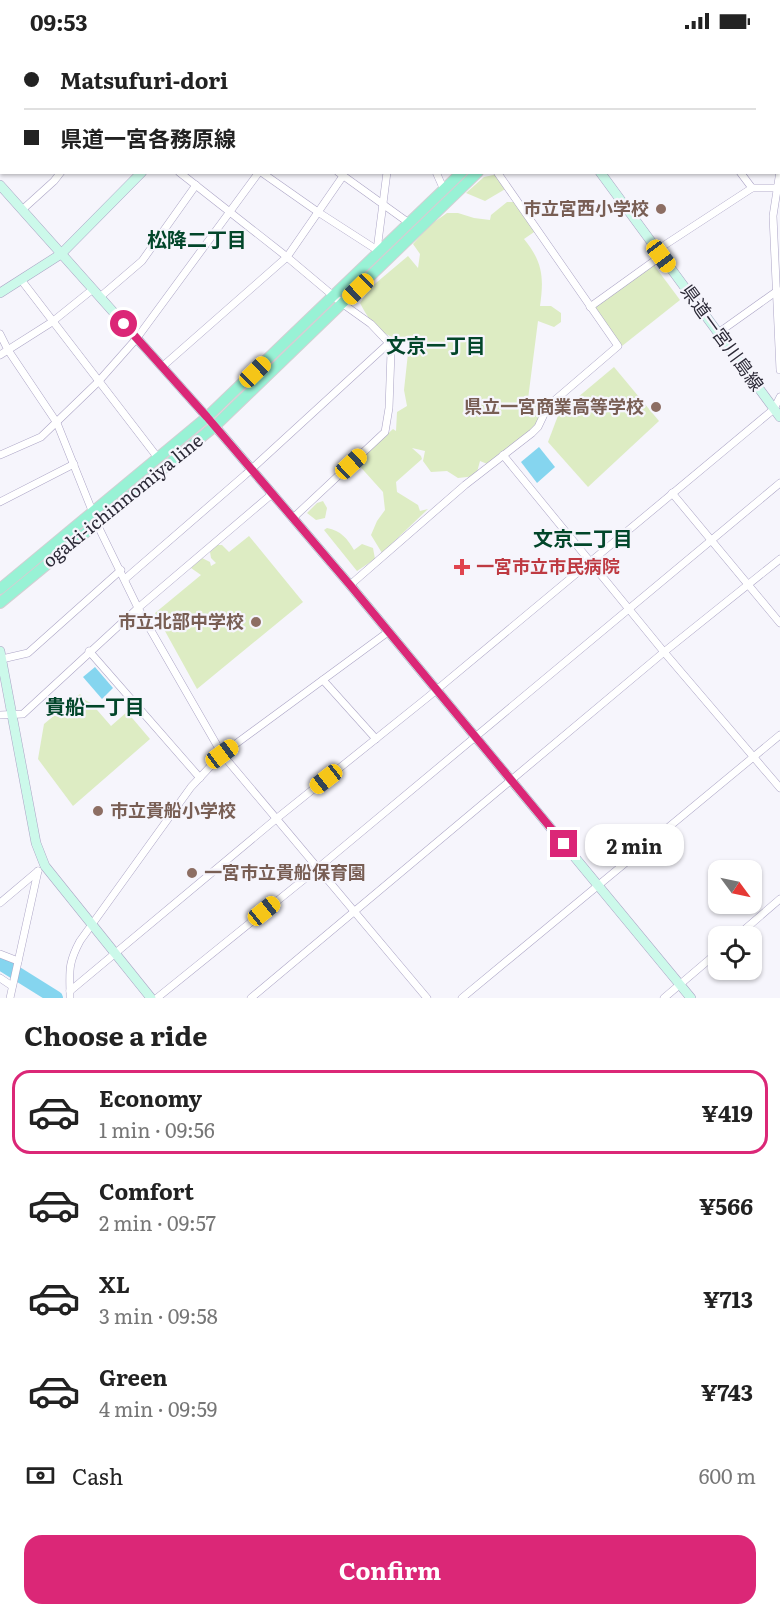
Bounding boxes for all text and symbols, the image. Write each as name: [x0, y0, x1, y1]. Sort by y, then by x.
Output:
text: 09:53: [30, 5, 88, 38]
text: Matsufuri-dori: [60, 63, 228, 96]
text: 県道一宮各務原線: [60, 121, 236, 154]
place label: 市立宮西小学校: [523, 194, 649, 221]
marker: 市立宮西小学校: [654, 202, 668, 216]
district label: 松降二丁目: [147, 223, 247, 253]
car: [643, 236, 679, 276]
car: [339, 270, 377, 308]
street label: 県道一宮川島線: [675, 278, 771, 396]
route start: [110, 310, 137, 337]
district label: 文京一丁目: [386, 329, 486, 359]
car: [236, 353, 274, 391]
place label: 県立一宮商業高等学校: [464, 392, 644, 419]
marker: 県立一宮商業高等学校: [649, 400, 663, 414]
street label: ogaki-ichinnomiya line: [36, 427, 208, 573]
car: [332, 445, 370, 483]
district label: 文京二丁目: [533, 522, 633, 552]
place label: 一宮市立市民病院: [476, 552, 620, 579]
marker: 一宮市立市民病院: [453, 558, 471, 576]
place label: 市立北部中学校: [118, 607, 244, 634]
marker: 市立北部中学校: [249, 615, 263, 629]
district label: 貴船一丁目: [45, 690, 145, 720]
car: [202, 736, 242, 772]
car: [306, 761, 346, 797]
place label: 市立貴船小学校: [110, 796, 236, 823]
marker: 市立貴船小学校: [91, 804, 105, 818]
callout: 2 min: [585, 823, 684, 865]
route end: [550, 830, 577, 857]
text: 2 min: [607, 830, 662, 860]
place label: 一宮市立貴船保育園: [204, 858, 366, 885]
north arrow: [708, 860, 762, 914]
map controls: [708, 860, 762, 980]
marker: 一宮市立貴船保育園: [185, 866, 199, 880]
car: [244, 893, 284, 929]
button: locate: [708, 926, 762, 980]
text: Choose a ride: [24, 1014, 207, 1054]
text: Economy: [99, 1081, 202, 1114]
icon: car: [27, 1085, 81, 1139]
text: ¥419: [702, 1096, 753, 1129]
text: 1 min · 09:56: [99, 1114, 215, 1144]
text: Comfort: [99, 1174, 194, 1207]
icon: car: [27, 1178, 81, 1232]
text: ¥566: [699, 1189, 753, 1222]
text: 2 min · 09:57: [99, 1207, 216, 1237]
text: XL: [99, 1267, 130, 1300]
icon: car: [27, 1271, 81, 1325]
text: ¥713: [703, 1282, 753, 1315]
text: 3 min · 09:58: [99, 1300, 218, 1330]
text: Green: [99, 1360, 168, 1393]
icon: car: [27, 1364, 81, 1418]
text: ¥743: [701, 1375, 753, 1408]
text: 4 min · 09:59: [99, 1393, 217, 1423]
icon: cash: [24, 1459, 57, 1492]
text: Cash: [72, 1459, 123, 1492]
text: 600 m: [699, 1460, 756, 1490]
button: Confirm: [24, 1535, 756, 1604]

